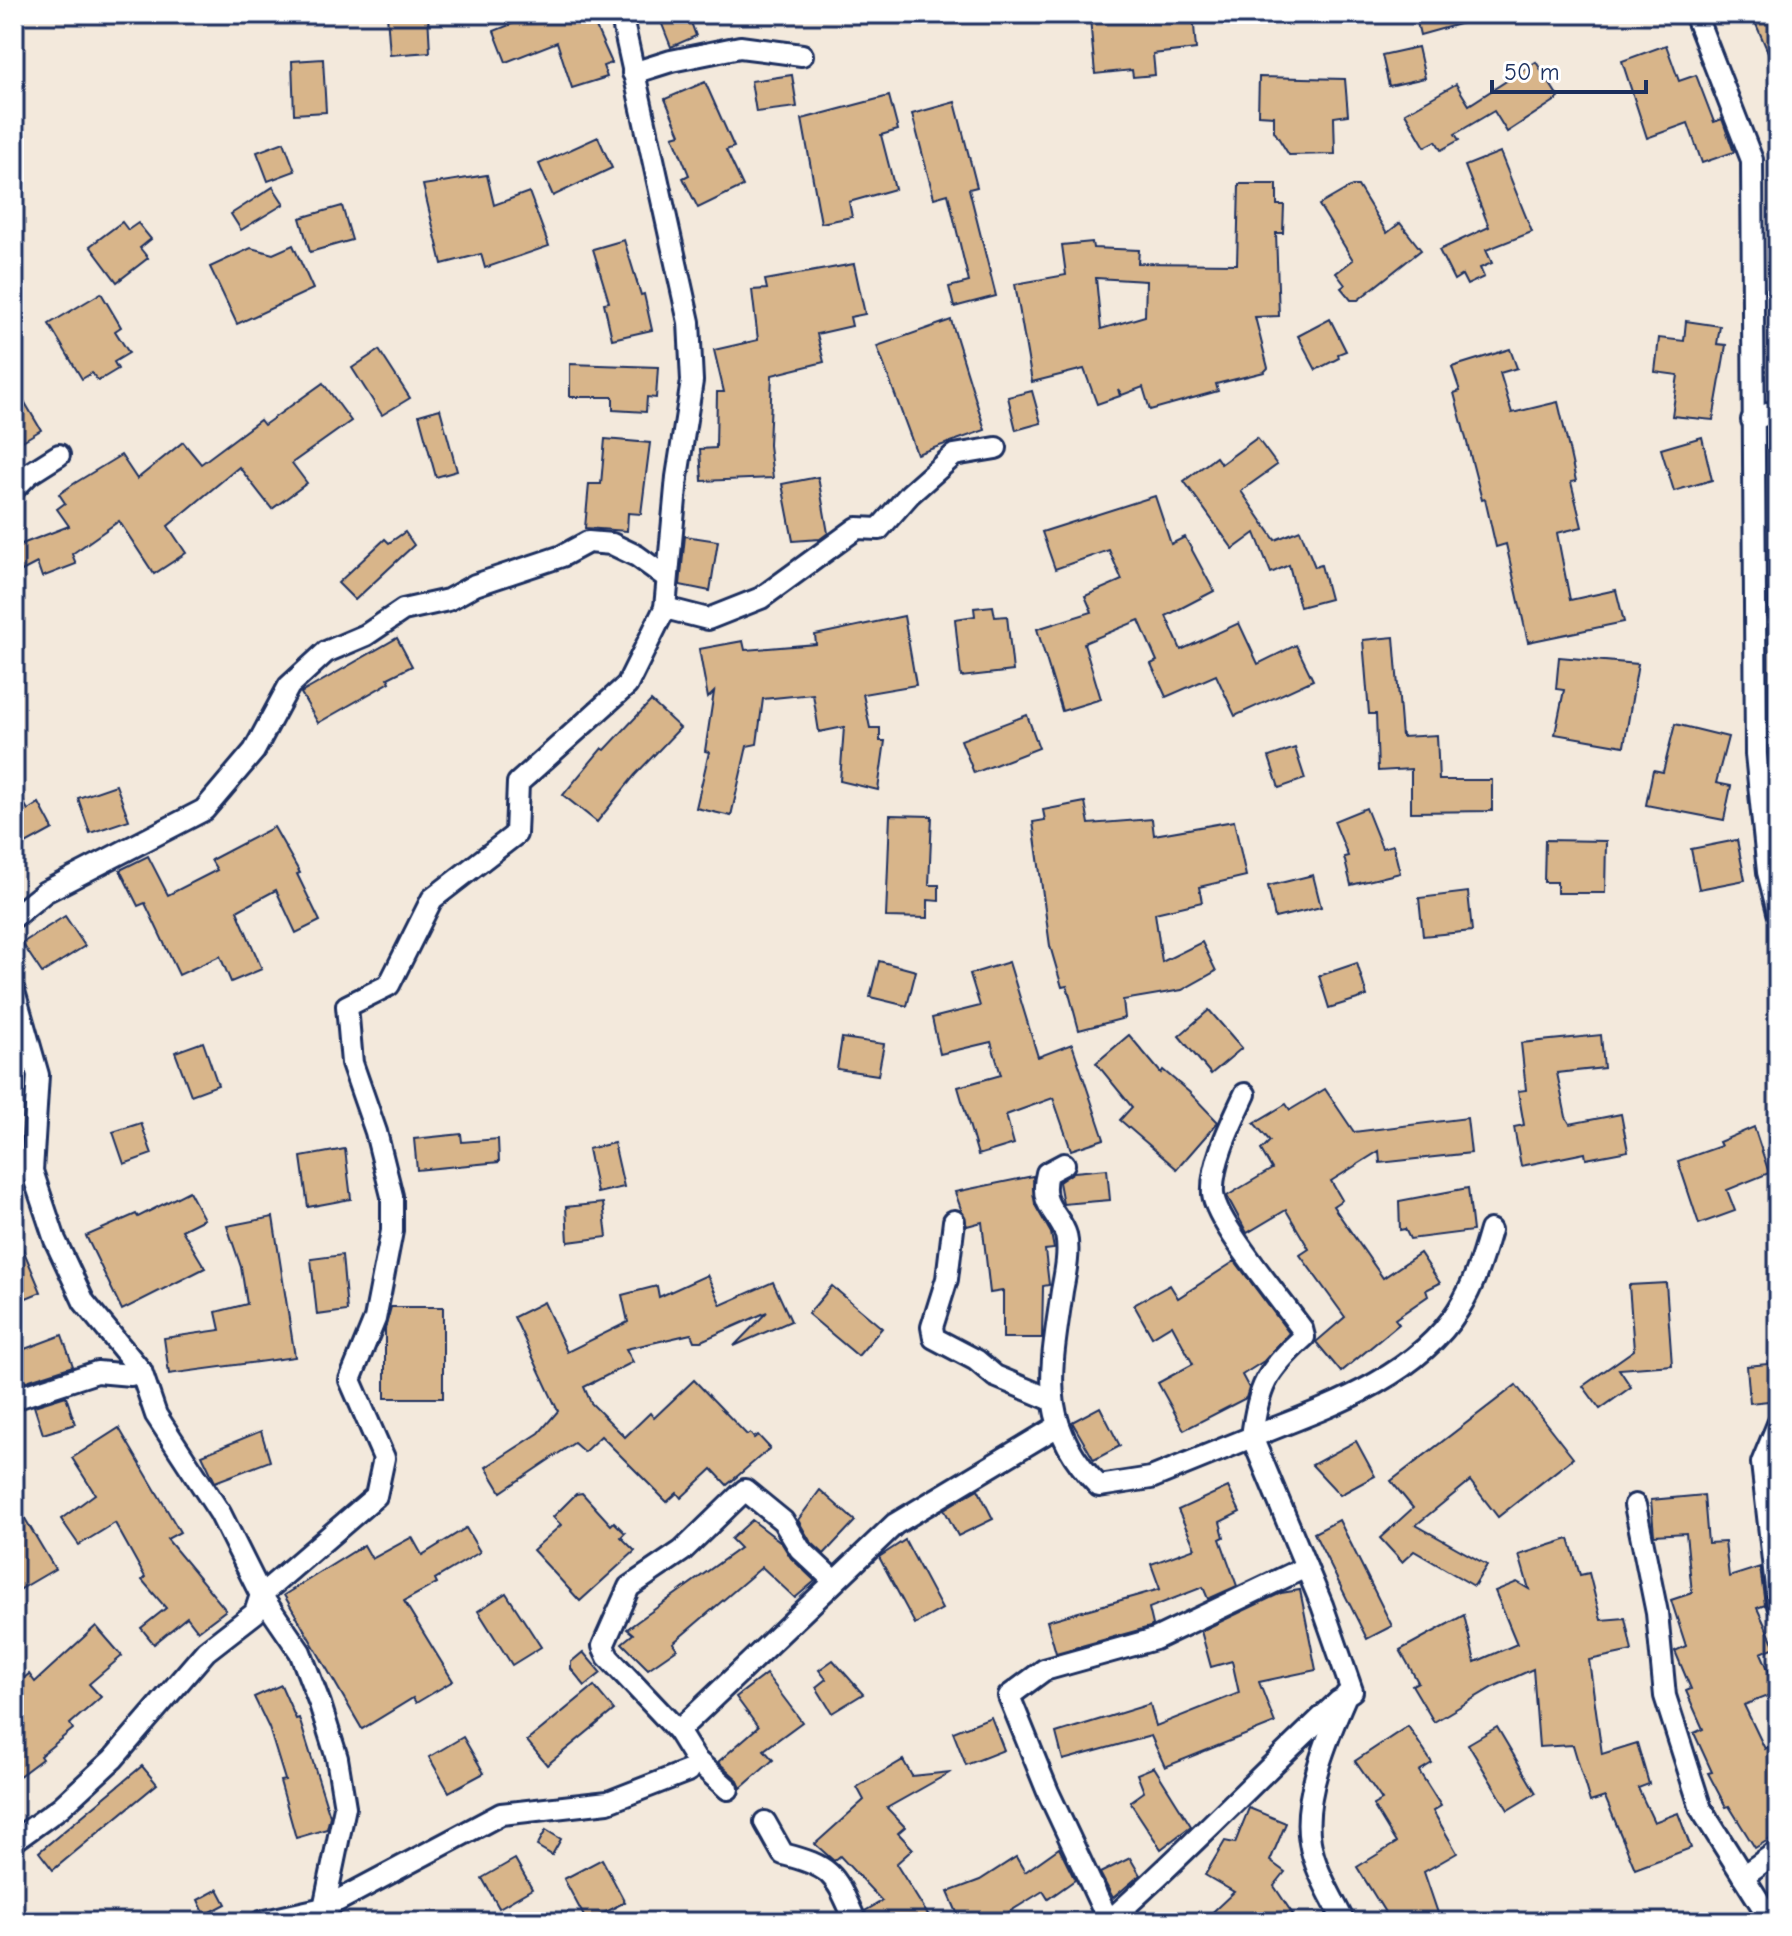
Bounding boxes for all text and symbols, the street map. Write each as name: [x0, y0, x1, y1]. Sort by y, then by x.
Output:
scale bar: [1492, 44, 1646, 94]
text: 50 m: [1504, 58, 1560, 86]

